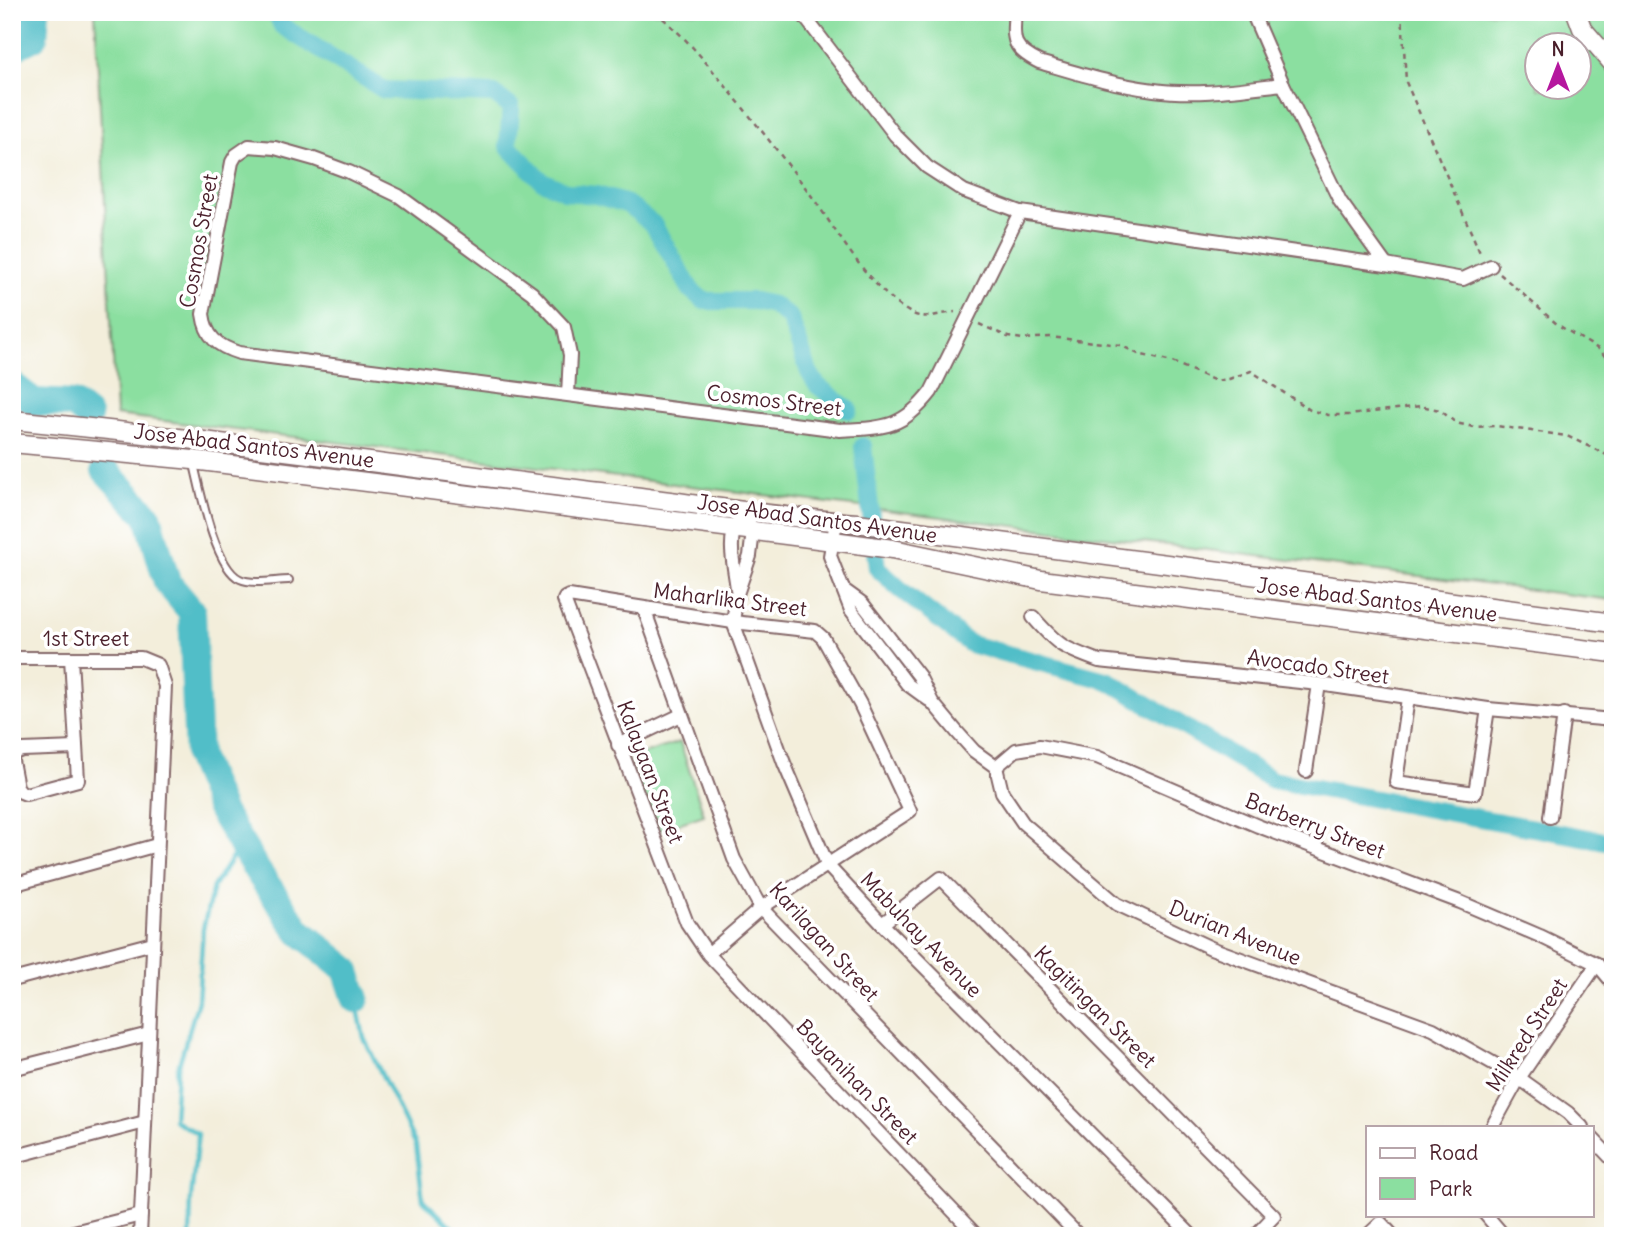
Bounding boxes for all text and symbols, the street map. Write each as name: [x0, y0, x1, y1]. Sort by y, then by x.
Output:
north arrow: [1524, 32, 1594, 102]
text: N: [1551, 37, 1565, 61]
street label: Cosmos Street: [173, 172, 224, 310]
street label: Cosmos Street: [705, 379, 843, 422]
street label: Jose Abad Santos Avenue: [132, 417, 376, 474]
street label: Jose Abad Santos Avenue: [695, 488, 939, 549]
street label: Jose Abad Santos Avenue: [1255, 571, 1499, 628]
street label: Maharlika Street: [652, 577, 808, 622]
street label: 1st Street: [43, 625, 129, 652]
street label: Avocado Street: [1245, 643, 1391, 690]
street label: Kalayaan Street: [611, 697, 690, 847]
street label: Barberry Street: [1242, 787, 1389, 865]
street label: Mabuhay Avenue: [855, 866, 988, 1003]
street label: Karilagan Street: [764, 876, 885, 1007]
street label: Durian Avenue: [1165, 894, 1305, 971]
street label: Kagitingan Street: [1029, 940, 1162, 1073]
street label: Milkred Street: [1480, 973, 1573, 1096]
street label: Bayanihan Street: [791, 1013, 924, 1150]
legend: [1366, 1126, 1594, 1216]
text: Road: [1429, 1139, 1478, 1166]
text: Park: [1429, 1175, 1472, 1202]

